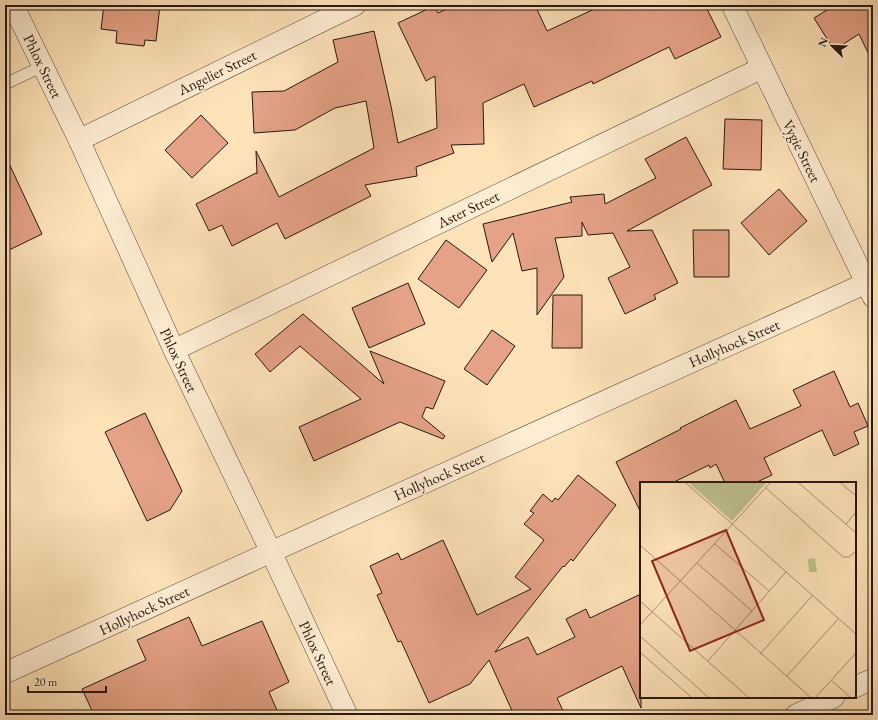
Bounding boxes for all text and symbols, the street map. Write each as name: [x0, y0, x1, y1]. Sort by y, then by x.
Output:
north arrow: [812, 26, 852, 66]
street label: Phlox Street: [19, 31, 67, 101]
text: N: [815, 35, 831, 49]
street label: Angelier Street: [174, 45, 260, 100]
street label: Vygie Street: [779, 117, 825, 186]
street label: Aster Street: [433, 186, 502, 233]
street label: Hollyhock Street: [686, 314, 783, 371]
street label: Phlox Street: [156, 325, 202, 395]
street label: Hollyhock Street: [391, 447, 488, 504]
inset map: [640, 482, 856, 698]
street label: Hollyhock Street: [96, 581, 192, 639]
street label: Phlox Street: [295, 618, 341, 688]
scale bar: [28, 668, 106, 694]
text: 20 m: [34, 674, 58, 690]

